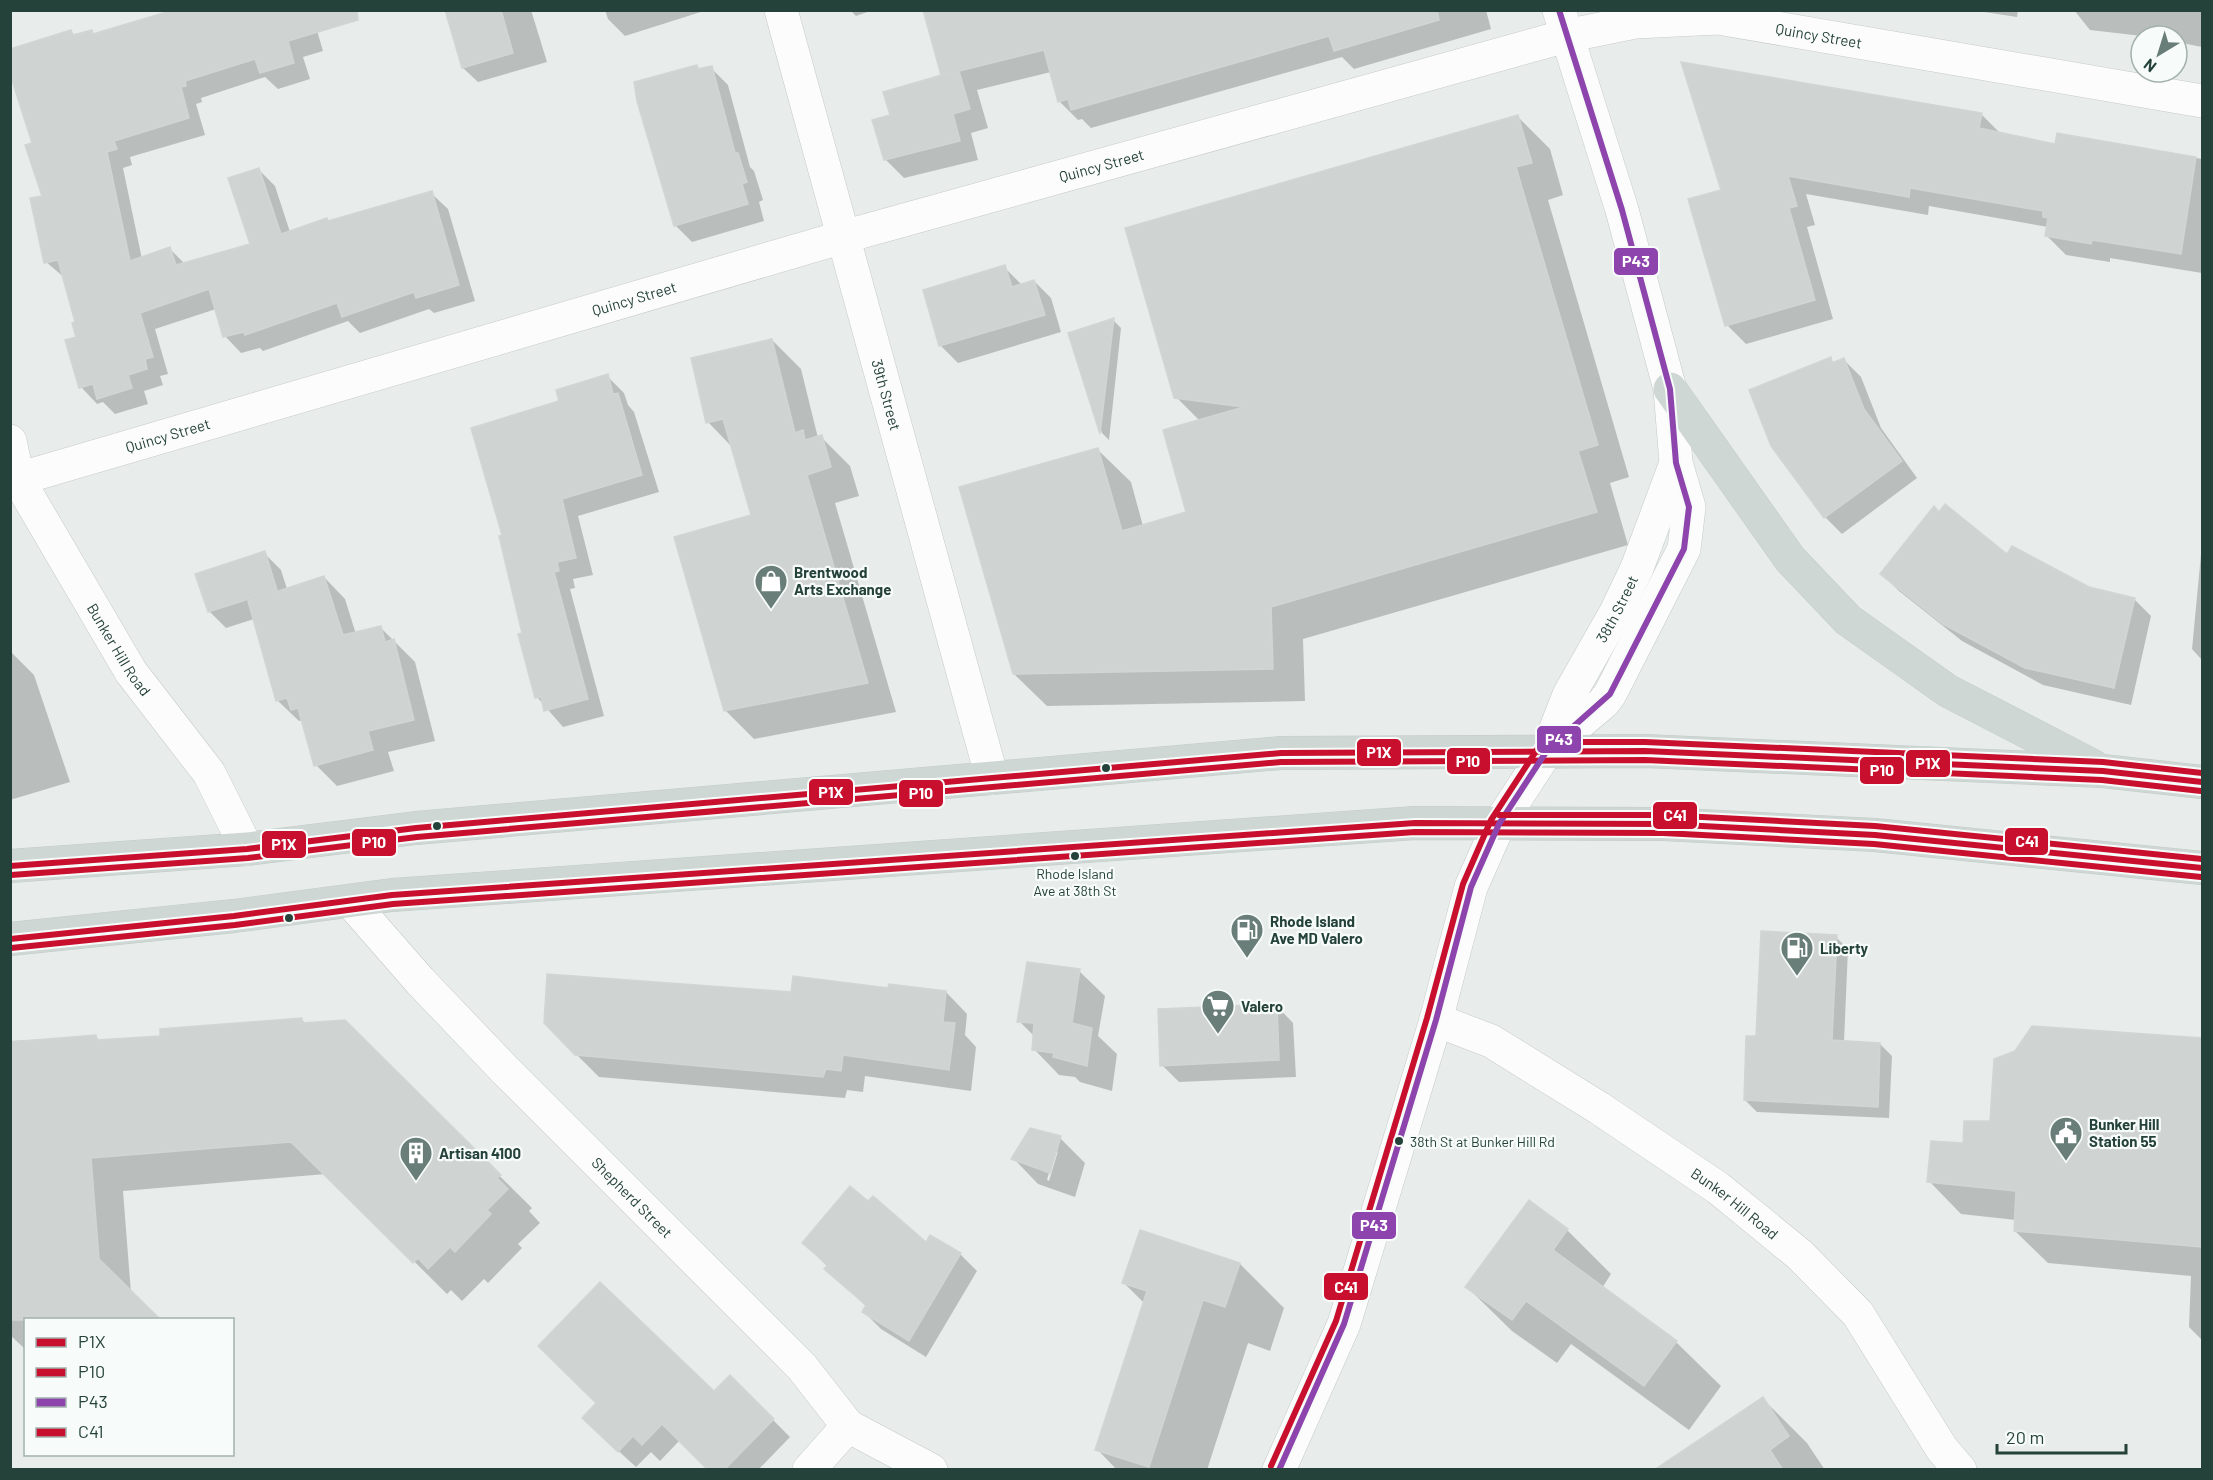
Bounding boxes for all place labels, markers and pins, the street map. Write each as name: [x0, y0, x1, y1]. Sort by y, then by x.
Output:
shop icon: Brentwood Arts Exchange: [753, 563, 789, 610]
place label: Brentwood Arts Exchange: [794, 563, 891, 598]
unlabelled marker: [1100, 762, 1112, 774]
unlabelled marker: [431, 820, 443, 832]
marker: Rhode Island Ave at 38th St: [1069, 850, 1081, 862]
place label: Rhode Island Ave at 38th St: [1034, 865, 1117, 899]
unlabelled marker: [283, 912, 295, 924]
fuel station icon: Rhode Island Ave MD Valero: [1229, 912, 1265, 959]
place label: Rhode Island Ave MD Valero: [1270, 912, 1363, 947]
fuel station icon: Liberty: [1779, 930, 1815, 977]
place label: Liberty: [1820, 939, 1869, 957]
supermarket icon: Valero: [1200, 988, 1236, 1035]
place label: Valero: [1241, 997, 1283, 1015]
public building icon: Bunker Hill Station 55: [2048, 1115, 2084, 1162]
place label: Bunker Hill Station 55: [2089, 1115, 2159, 1150]
place label: 38th St at Bunker Hill Rd: [1410, 1133, 1555, 1150]
building icon: Artisan 4100: [398, 1135, 434, 1182]
marker: 38th St at Bunker Hill Rd: [1393, 1135, 1405, 1147]
place label: Artisan 4100: [439, 1144, 521, 1162]

